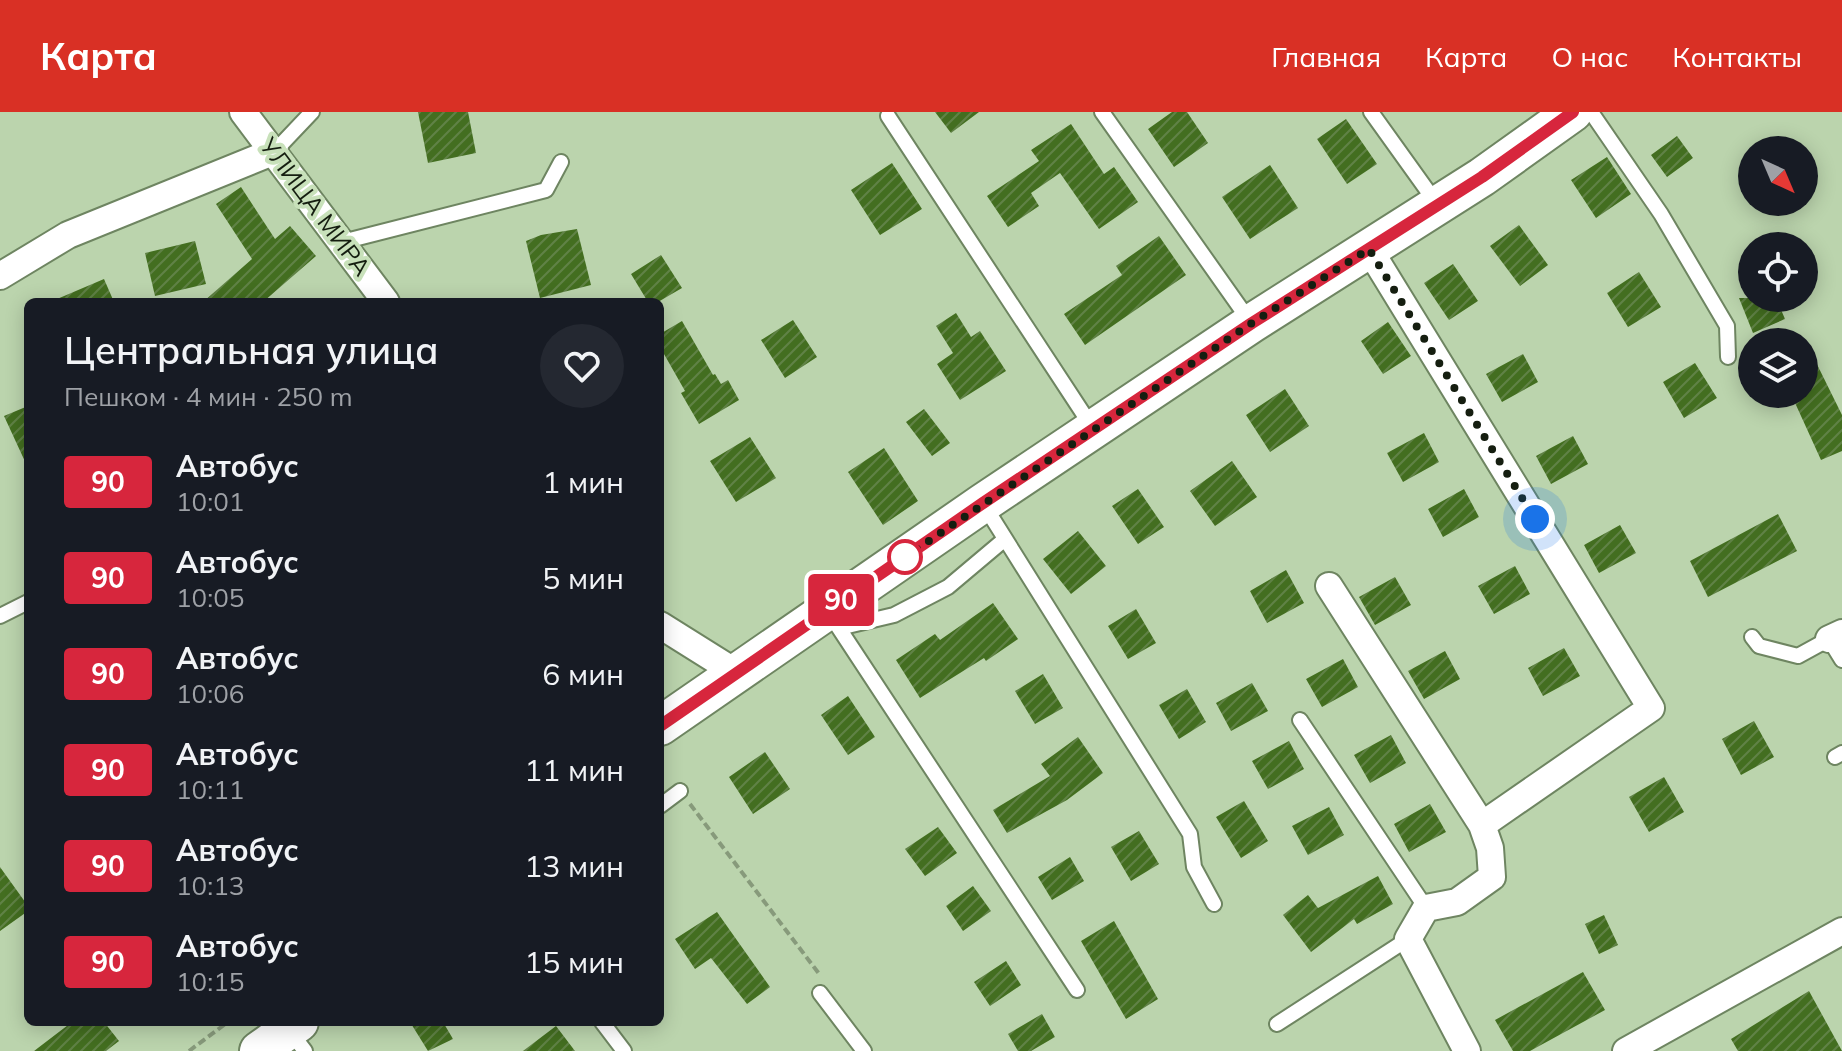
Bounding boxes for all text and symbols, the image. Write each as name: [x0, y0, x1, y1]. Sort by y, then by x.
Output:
text: Карта: [40, 32, 157, 80]
text: Главная: [1271, 39, 1381, 74]
text: Карта: [1425, 39, 1507, 74]
text: О нас: [1551, 39, 1628, 74]
text: Контакты: [1672, 39, 1802, 74]
street label: УЛИЦА МИРА: [253, 131, 378, 282]
north arrow: [1738, 136, 1818, 216]
map controls: [1738, 136, 1818, 408]
button: locate: [1738, 232, 1818, 312]
button: heart: [540, 324, 624, 408]
text: Центральная улица: [64, 326, 439, 374]
button: layers: [1738, 328, 1818, 408]
text: Пешком · 4 мин · 250 m: [64, 380, 353, 413]
text: Автобус: [176, 447, 299, 485]
text: 1 мин: [542, 463, 624, 501]
text: 90: [91, 464, 125, 499]
text: 10:01: [176, 485, 244, 518]
your location: [1515, 499, 1555, 539]
unlabelled marker: [888, 540, 922, 574]
text: Автобус: [176, 543, 299, 581]
text: 5 мин: [542, 559, 624, 597]
text: 90: [91, 560, 125, 595]
line badge: 90: [805, 574, 877, 626]
text: 10:05: [176, 581, 244, 614]
text: 90: [824, 582, 858, 617]
text: Автобус: [176, 639, 299, 677]
text: 6 мин: [542, 655, 624, 693]
text: 90: [91, 656, 125, 691]
text: 10:06: [176, 677, 244, 710]
text: Автобус: [176, 735, 299, 773]
text: 11 мин: [524, 751, 624, 789]
text: 90: [91, 752, 125, 787]
text: 10:11: [176, 773, 244, 806]
text: Автобус: [176, 831, 299, 869]
text: 13 мин: [524, 847, 624, 885]
text: 90: [91, 848, 125, 883]
text: 10:13: [176, 869, 244, 902]
text: Автобус: [176, 927, 299, 965]
text: 15 мин: [524, 943, 624, 981]
text: 90: [91, 944, 125, 979]
text: 10:15: [176, 965, 244, 998]

